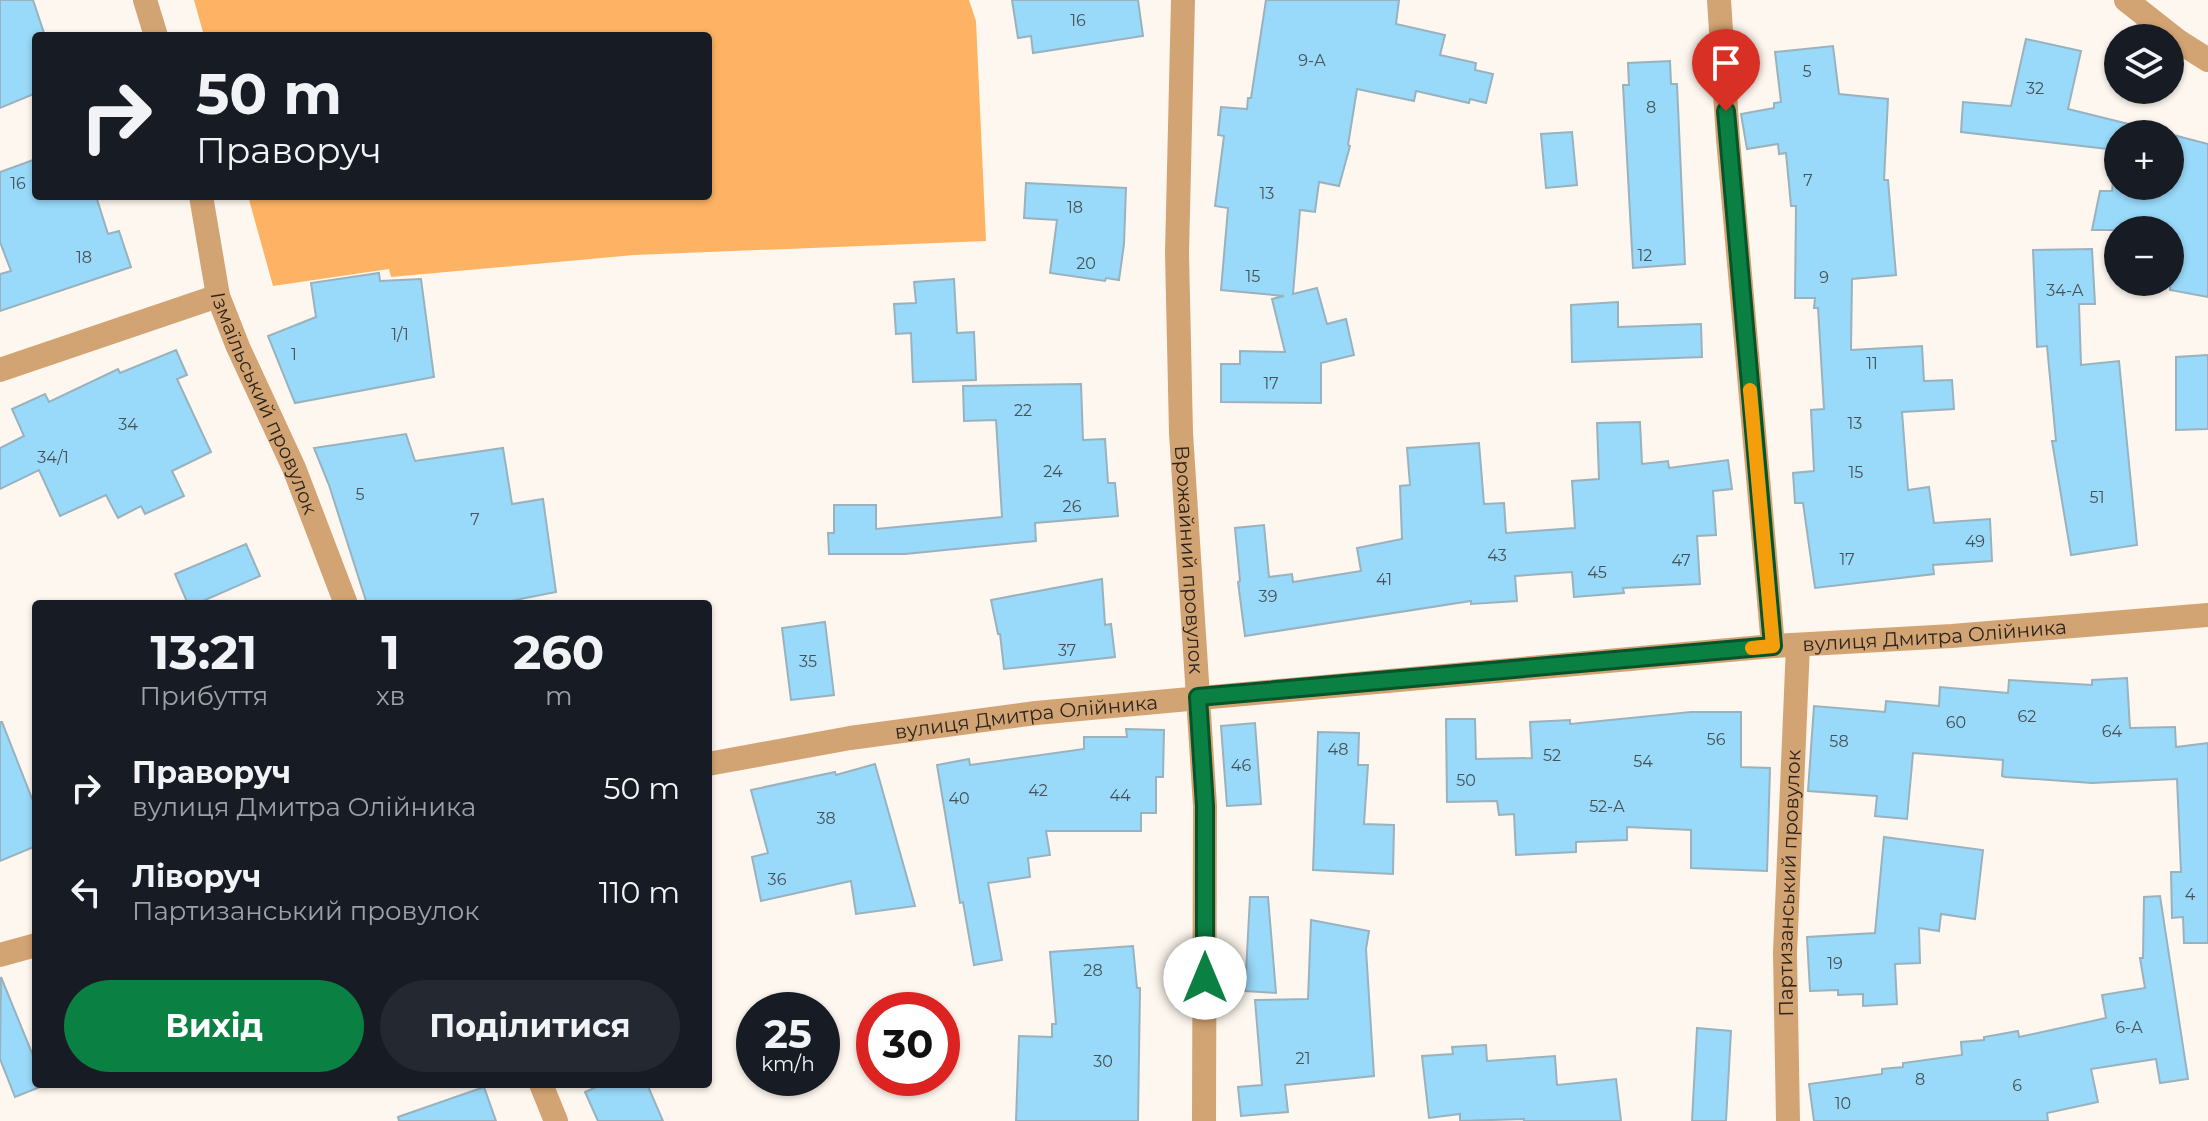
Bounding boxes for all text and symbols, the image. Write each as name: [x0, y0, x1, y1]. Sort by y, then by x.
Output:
house number: 16: [1070, 11, 1086, 30]
map controls: [2104, 24, 2184, 296]
button: layers: [2104, 24, 2184, 104]
pin: [1692, 29, 1760, 111]
icon: arrive: [1704, 41, 1748, 85]
house number: 9-А: [1298, 51, 1326, 70]
text: 50 m: [196, 60, 342, 128]
house number: 5: [1802, 62, 1812, 81]
icon: right: [64, 64, 168, 168]
house number: 32: [2026, 79, 2044, 98]
house number: 8: [1646, 98, 1656, 117]
button: +: [2104, 120, 2184, 200]
text: Праворуч: [196, 128, 382, 172]
house number: 7: [1803, 171, 1813, 190]
house number: 16: [10, 174, 26, 193]
house number: 13: [1260, 184, 1274, 203]
house number: 18: [1067, 198, 1083, 217]
button: −: [2104, 216, 2184, 296]
house number: 12: [1638, 246, 1652, 265]
house number: 18: [76, 248, 92, 267]
house number: 20: [1076, 254, 1096, 273]
house number: 15: [1246, 267, 1260, 286]
house number: 9: [1819, 268, 1829, 287]
house number: 34-А: [2046, 281, 2084, 300]
street label: Ізмаїльський провулок: [206, 290, 323, 518]
house number: 1/1: [391, 325, 409, 344]
house number: 1: [291, 345, 297, 364]
house number: 11: [1866, 354, 1878, 373]
house number: 17: [1263, 374, 1279, 393]
house number: 22: [1014, 401, 1032, 420]
house number: 13: [1848, 414, 1862, 433]
house number: 34: [118, 415, 138, 434]
street label: Врожайний провулок: [1170, 445, 1208, 675]
house number: 34/1: [37, 448, 69, 467]
house number: 24: [1043, 462, 1063, 481]
house number: 15: [1849, 463, 1863, 482]
house number: 5: [355, 485, 365, 504]
house number: 51: [2090, 488, 2104, 507]
house number: 26: [1063, 497, 1082, 516]
house number: 7: [470, 510, 480, 529]
house number: 49: [1965, 532, 1985, 551]
house number: 43: [1487, 546, 1507, 565]
house number: 17: [1839, 550, 1855, 569]
house number: 47: [1671, 551, 1691, 570]
house number: 45: [1587, 563, 1607, 582]
house number: 41: [1376, 570, 1392, 589]
house number: 39: [1259, 587, 1277, 606]
street label: вулиця Дмитра Олійника: [1802, 615, 2068, 656]
text: 13:21: [150, 623, 257, 681]
text: 1: [381, 623, 400, 681]
text: 260: [513, 623, 604, 681]
house number: 37: [1058, 641, 1076, 660]
house number: 35: [799, 652, 817, 671]
text: Прибуття: [140, 680, 268, 712]
text: хв: [376, 680, 405, 712]
text: m: [545, 680, 572, 712]
street label: вулиця Дмитра Олійника: [893, 690, 1159, 744]
house number: 62: [2018, 707, 2036, 726]
house number: 60: [1946, 713, 1966, 732]
house number: 64: [2102, 722, 2123, 741]
house number: 56: [1707, 730, 1726, 749]
house number: 58: [1829, 732, 1849, 751]
house number: 48: [1328, 740, 1348, 759]
house number: 52: [1543, 746, 1561, 765]
street label: Партизанський провулок: [1773, 749, 1806, 1017]
house number: 54: [1633, 752, 1653, 771]
text: Праворуч: [132, 754, 291, 791]
house number: 46: [1231, 756, 1251, 775]
icon: right: [64, 766, 108, 810]
text: 50 m: [603, 770, 680, 807]
house number: 50: [1456, 771, 1476, 790]
house number: 42: [1028, 781, 1048, 800]
house number: 44: [1109, 786, 1131, 805]
house number: 40: [948, 789, 970, 808]
text: вулиця Дмитра Олійника: [132, 791, 476, 823]
house number: 52-А: [1589, 797, 1625, 816]
house number: 38: [816, 809, 836, 828]
text: Ліворуч: [132, 858, 261, 895]
icon: left: [64, 870, 108, 914]
house number: 36: [768, 870, 787, 889]
text: 110 m: [599, 874, 680, 911]
house number: 4: [2185, 885, 2196, 904]
text: Партизанський провулок: [132, 895, 479, 927]
position arrow: [1163, 936, 1247, 1020]
house number: 19: [1827, 954, 1843, 973]
house number: 28: [1083, 961, 1103, 980]
button: Вихід: [64, 980, 364, 1072]
button: Поділитися: [380, 980, 680, 1072]
speed limit sign: 30: [856, 992, 960, 1096]
text: 25: [764, 1009, 812, 1058]
house number: 6-А: [2115, 1018, 2143, 1037]
house number: 21: [1296, 1049, 1310, 1068]
text: km/h: [761, 1052, 815, 1076]
house number: 30: [1093, 1052, 1113, 1071]
house number: 8: [1915, 1070, 1925, 1089]
house number: 6: [2012, 1076, 2022, 1095]
house number: 10: [1835, 1094, 1851, 1113]

